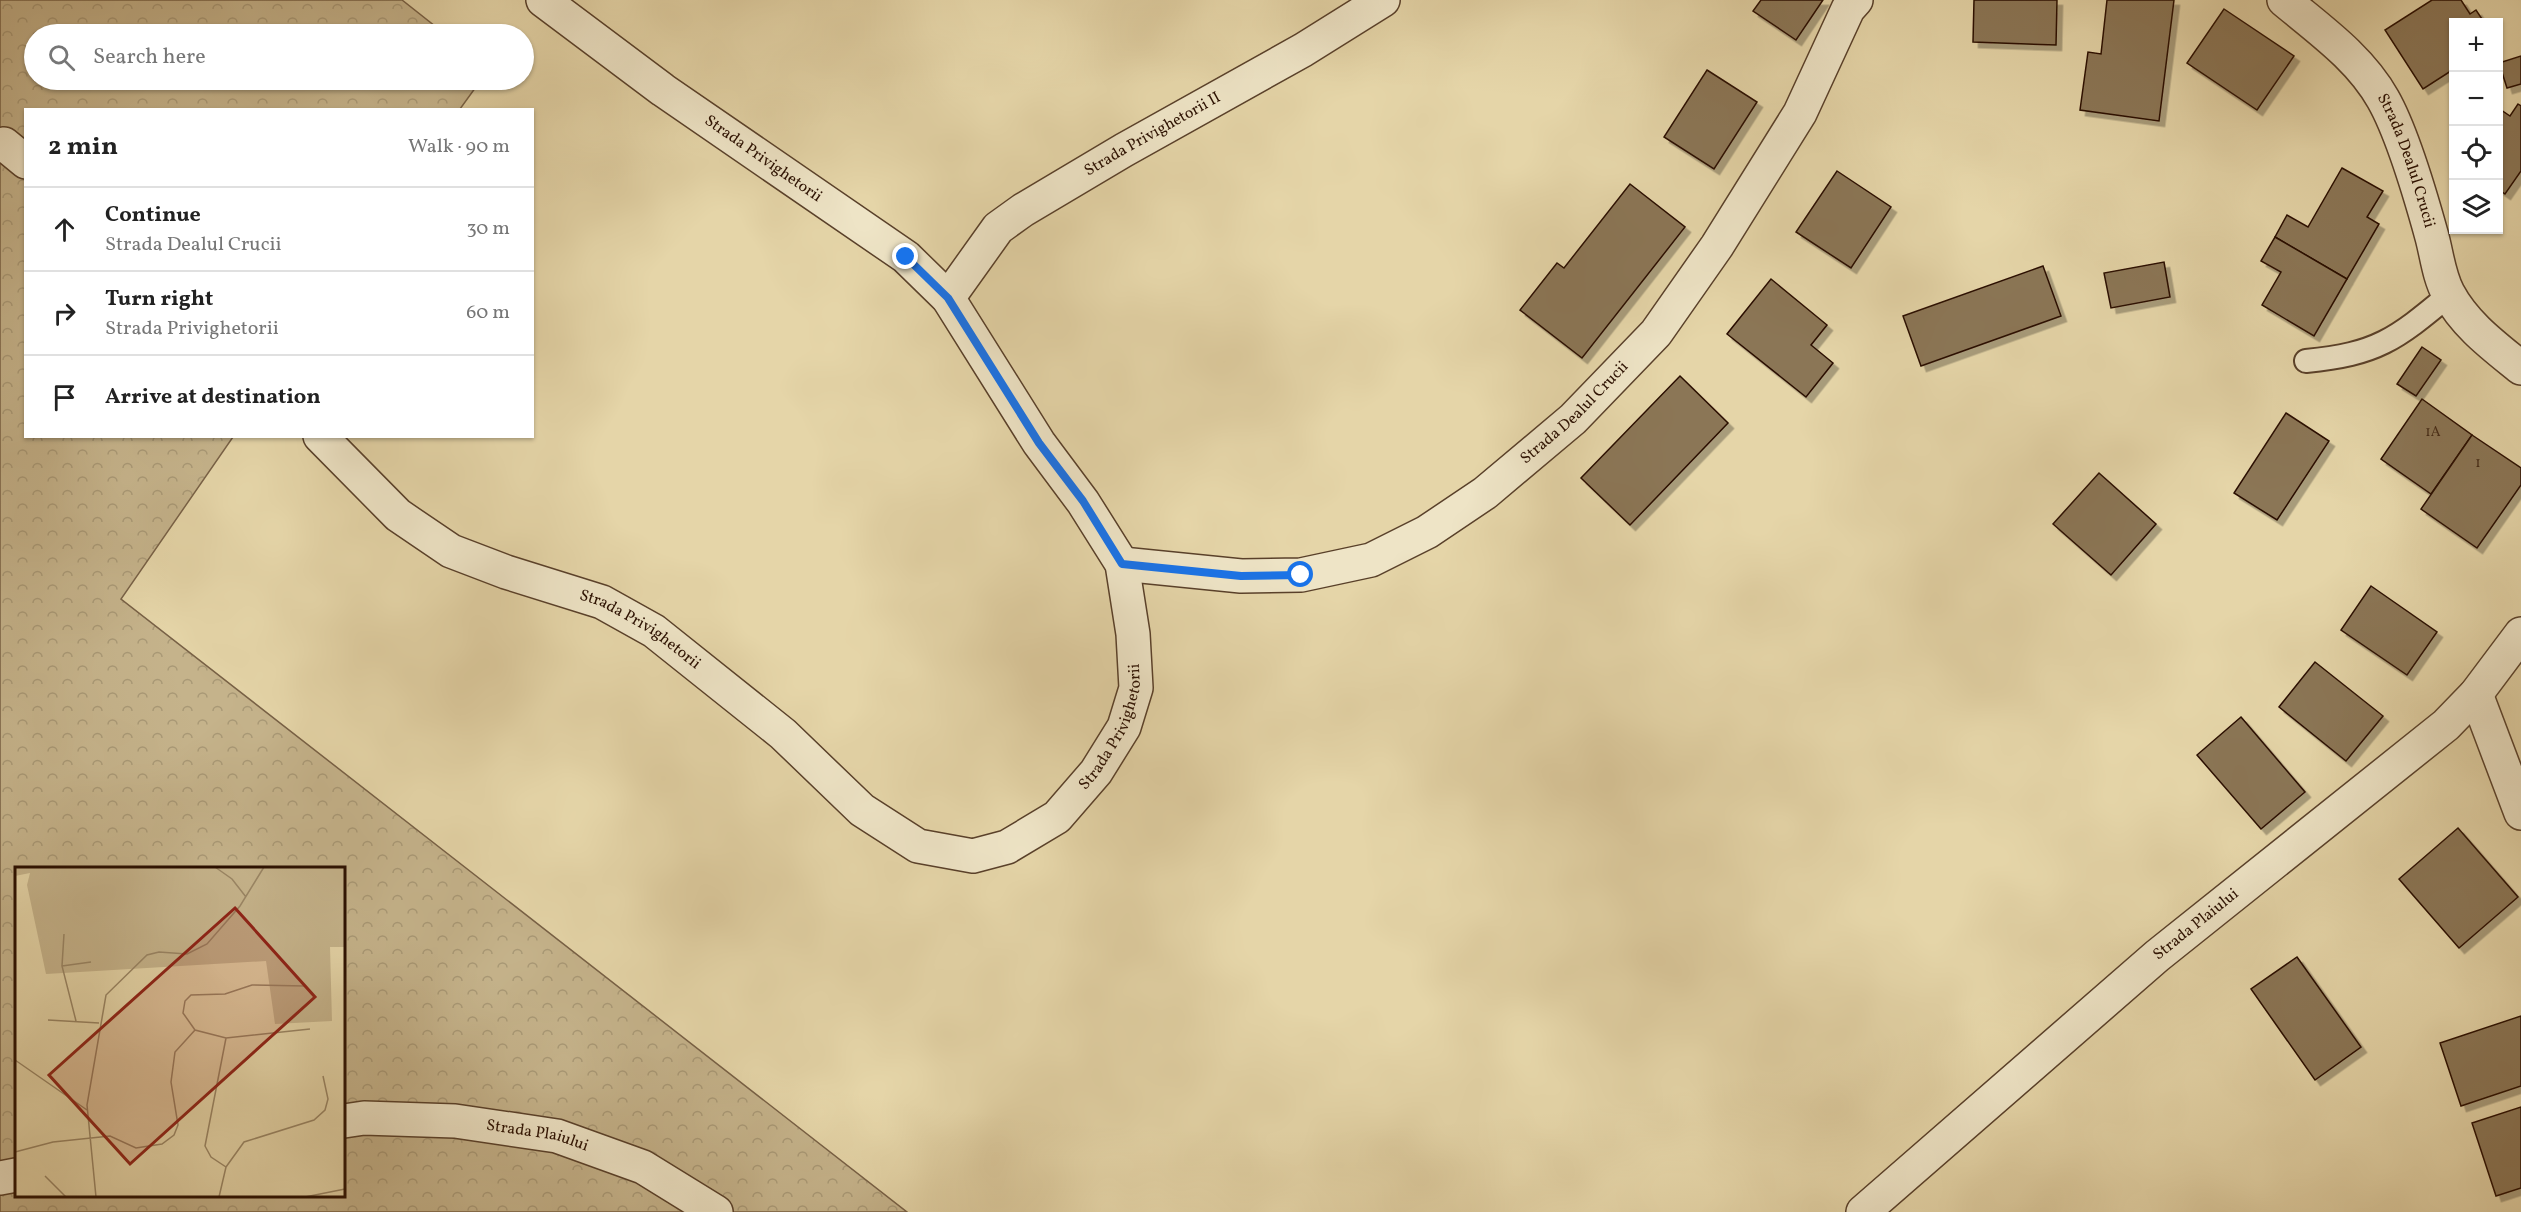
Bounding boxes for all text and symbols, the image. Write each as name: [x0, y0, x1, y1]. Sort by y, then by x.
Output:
map controls: [2449, 18, 2503, 234]
button: +: [2449, 18, 2503, 72]
search box: [24, 24, 534, 90]
icon: search: [45, 41, 78, 74]
text: Search here: [93, 42, 206, 73]
button: −: [2449, 72, 2503, 126]
street label: Strada Privighetorii II: [1080, 87, 1225, 182]
street label: Strada Dealul Crucii: [2371, 90, 2440, 231]
street label: Strada Privighetorii: [700, 110, 826, 208]
button: locate: [2449, 126, 2503, 180]
text: 2 min: [48, 129, 118, 165]
text: Walk · 90 m: [408, 133, 510, 161]
button: layers: [2449, 180, 2503, 234]
text: Continue: [105, 200, 201, 231]
icon: ahead: [48, 213, 81, 246]
text: 30 m: [466, 215, 510, 243]
text: Strada Dealul Crucii: [105, 231, 282, 259]
route end: [892, 243, 918, 269]
text: Turn right: [105, 284, 213, 315]
icon: right: [48, 297, 81, 330]
text: 60 m: [466, 299, 510, 327]
text: Strada Privighetorii: [105, 315, 279, 343]
street label: Strada Dealul Crucii: [1516, 357, 1634, 470]
icon: arrive: [48, 381, 81, 414]
text: Arrive at destination: [105, 382, 321, 413]
house number: 1A: [2425, 423, 2441, 442]
house number: 1: [2475, 454, 2481, 473]
route start: [1287, 561, 1313, 587]
street label: Strada Privighetorii: [577, 585, 705, 675]
street label: Strada Privighetorii: [1074, 663, 1147, 795]
inset map: [15, 867, 345, 1197]
street label: Strada Plaiului: [2149, 884, 2244, 966]
street label: Strada Plaiului: [485, 1115, 592, 1157]

